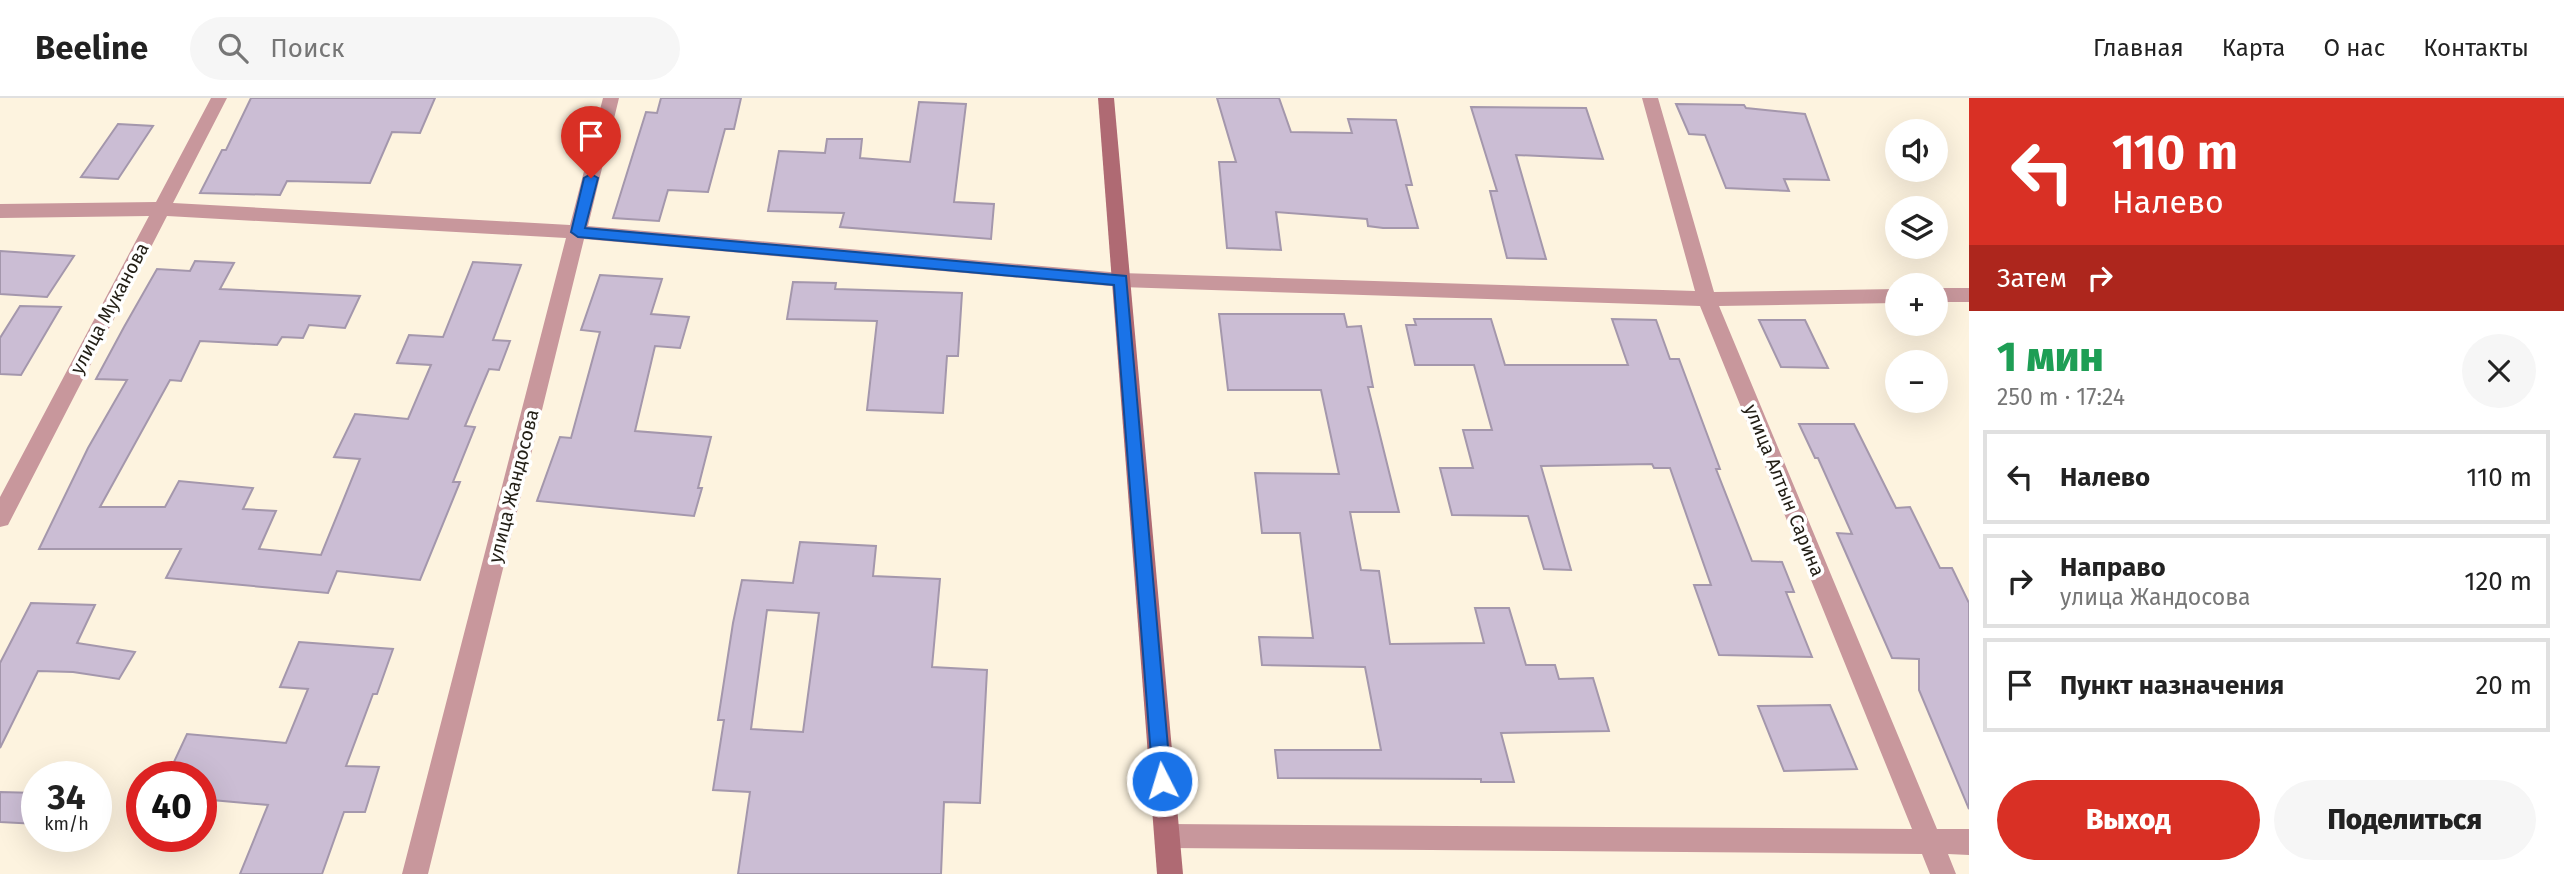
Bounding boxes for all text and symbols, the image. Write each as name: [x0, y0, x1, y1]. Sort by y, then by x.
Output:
search box: [190, 17, 680, 80]
text: Beeline: [35, 28, 148, 68]
icon: search: [214, 29, 252, 67]
text: Поиск: [270, 33, 344, 64]
text: Главная: [2093, 34, 2184, 62]
text: Карта: [2222, 34, 2285, 62]
text: О нас: [2323, 34, 2385, 62]
text: Контакты: [2423, 34, 2529, 62]
pin: [561, 106, 621, 178]
icon: arrive: [572, 117, 610, 155]
map controls: [1885, 119, 1948, 413]
button: sound: [1885, 119, 1948, 182]
text: 110 m: [2112, 123, 2238, 182]
icon: left: [1997, 126, 2088, 217]
text: Налево: [2112, 183, 2224, 221]
button: layers: [1885, 196, 1948, 259]
street label: улица Муканова: [65, 239, 154, 378]
icon: right: [2081, 259, 2119, 297]
text: Затем: [1997, 263, 2067, 294]
button: +: [1885, 273, 1948, 336]
text: 1 мин: [1997, 332, 2104, 382]
button: close: [2462, 334, 2536, 408]
button: −: [1885, 350, 1948, 413]
text: 250 m · 17:24: [1997, 383, 2125, 411]
street label: улица Алтын Сарина: [1739, 401, 1830, 580]
street label: улица Жандосова: [483, 407, 544, 565]
icon: left: [2001, 458, 2039, 496]
text: Налево: [2060, 462, 2150, 493]
text: 110 m: [2466, 462, 2532, 493]
text: Направо: [2060, 552, 2166, 583]
icon: right: [2001, 562, 2039, 600]
text: 120 m: [2464, 566, 2532, 597]
text: улица Жандосова: [2060, 583, 2251, 611]
icon: arrive: [2001, 666, 2039, 704]
text: Пункт назначения: [2060, 670, 2284, 701]
text: 20 m: [2475, 670, 2532, 701]
position arrow: [1125, 744, 1199, 818]
speed limit sign: 40: [126, 761, 217, 852]
text: 34: [48, 776, 85, 818]
button: Выход: [1997, 780, 2260, 860]
button: Поделиться: [2274, 780, 2536, 860]
text: km/h: [44, 813, 89, 835]

